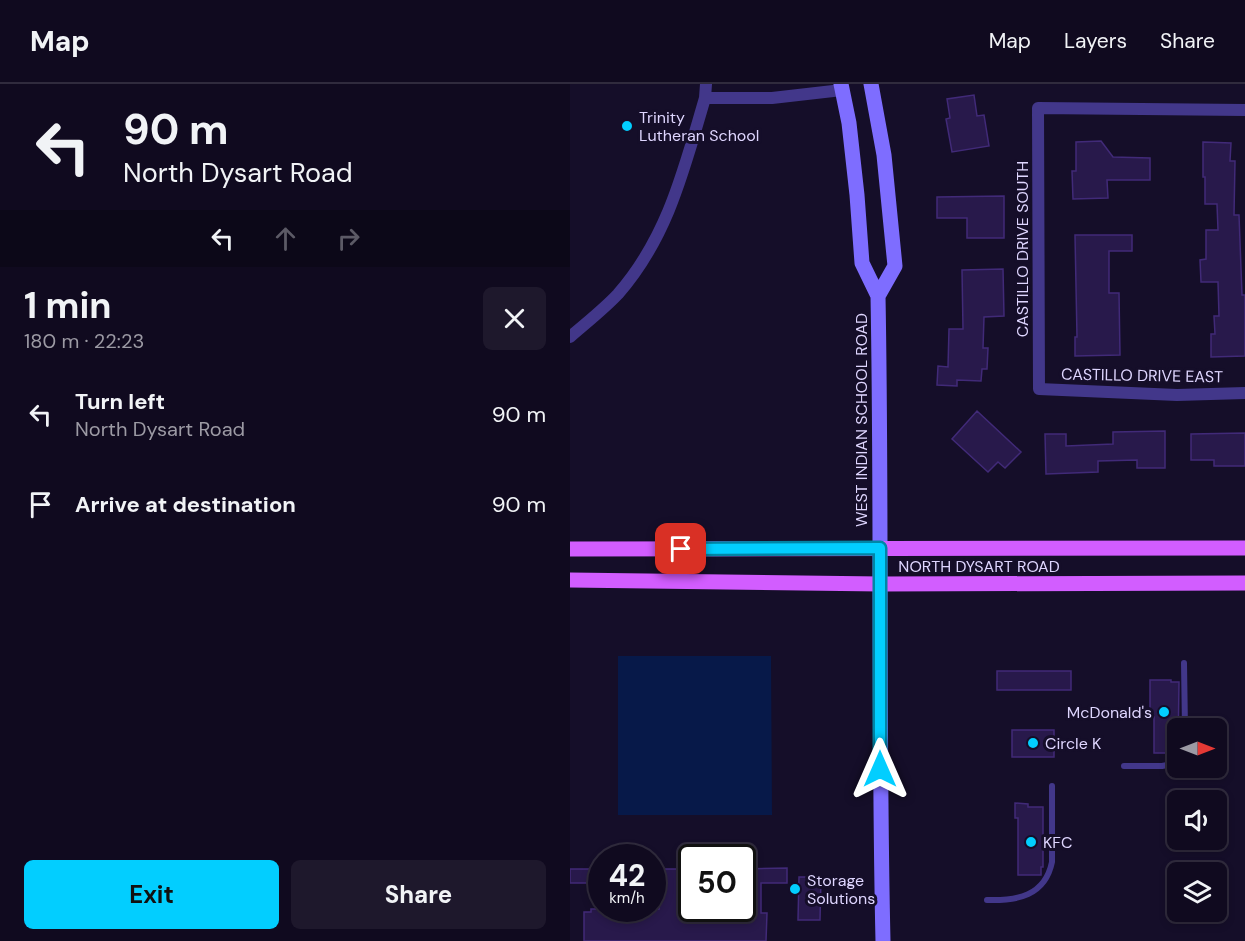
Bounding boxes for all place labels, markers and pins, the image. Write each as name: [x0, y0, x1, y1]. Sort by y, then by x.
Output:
place label: Trinity Lutheran School: [639, 107, 759, 146]
marker: Trinity Lutheran School: [620, 119, 634, 133]
pin: [655, 523, 706, 574]
place label: McDonald's: [1067, 702, 1152, 723]
marker: McDonald's: [1157, 705, 1171, 719]
place label: Circle K: [1045, 733, 1101, 754]
marker: Circle K: [1026, 736, 1040, 750]
place label: KFC: [1043, 832, 1072, 853]
marker: KFC: [1024, 835, 1038, 849]
place label: Storage Solutions: [807, 870, 875, 909]
marker: Storage Solutions: [788, 882, 802, 896]

